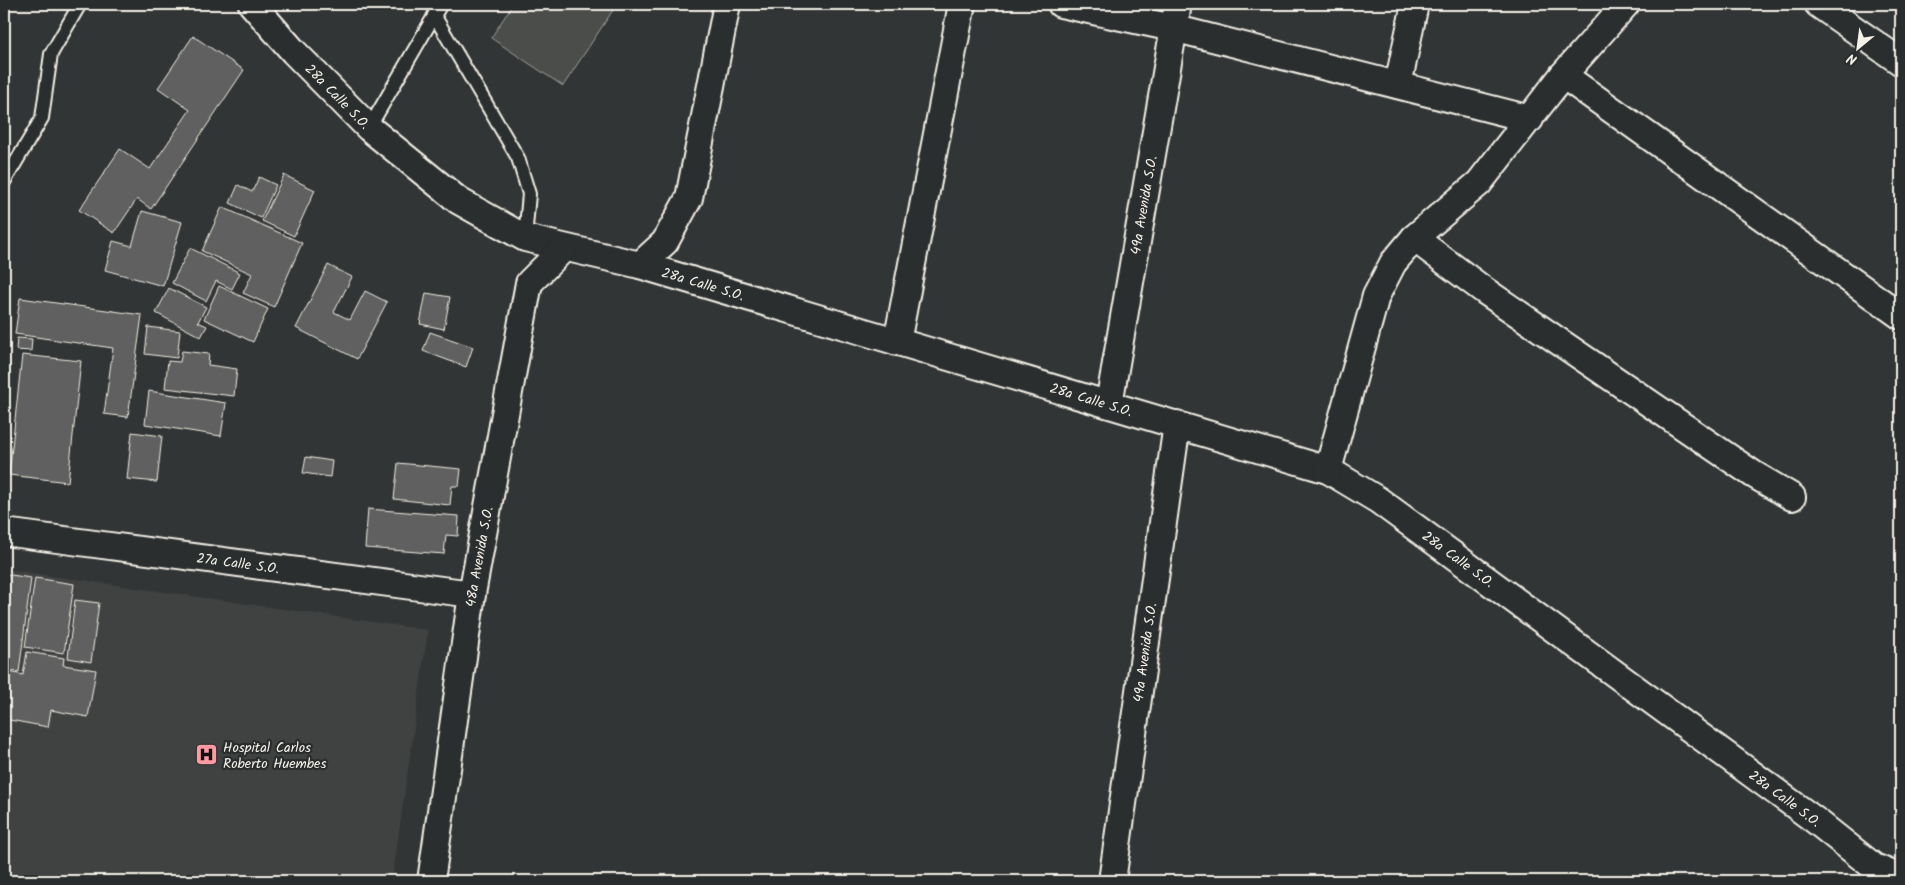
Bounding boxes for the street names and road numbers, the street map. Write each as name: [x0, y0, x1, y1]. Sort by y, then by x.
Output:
street label: 28a Calle S.O.: [299, 59, 375, 135]
street label: 49a Avenida S.O.: [1125, 154, 1164, 256]
street label: 28a Calle S.O.: [659, 262, 747, 307]
street label: 28a Calle S.O.: [1047, 378, 1135, 423]
street label: 48a Avenida S.O.: [460, 505, 500, 608]
street label: 28a Calle S.O.: [1417, 526, 1499, 594]
street label: 27a Calle S.O.: [195, 548, 281, 580]
street label: 49a Avenida S.O.: [1128, 601, 1163, 704]
street label: 28a Calle S.O.: [1744, 765, 1825, 833]

